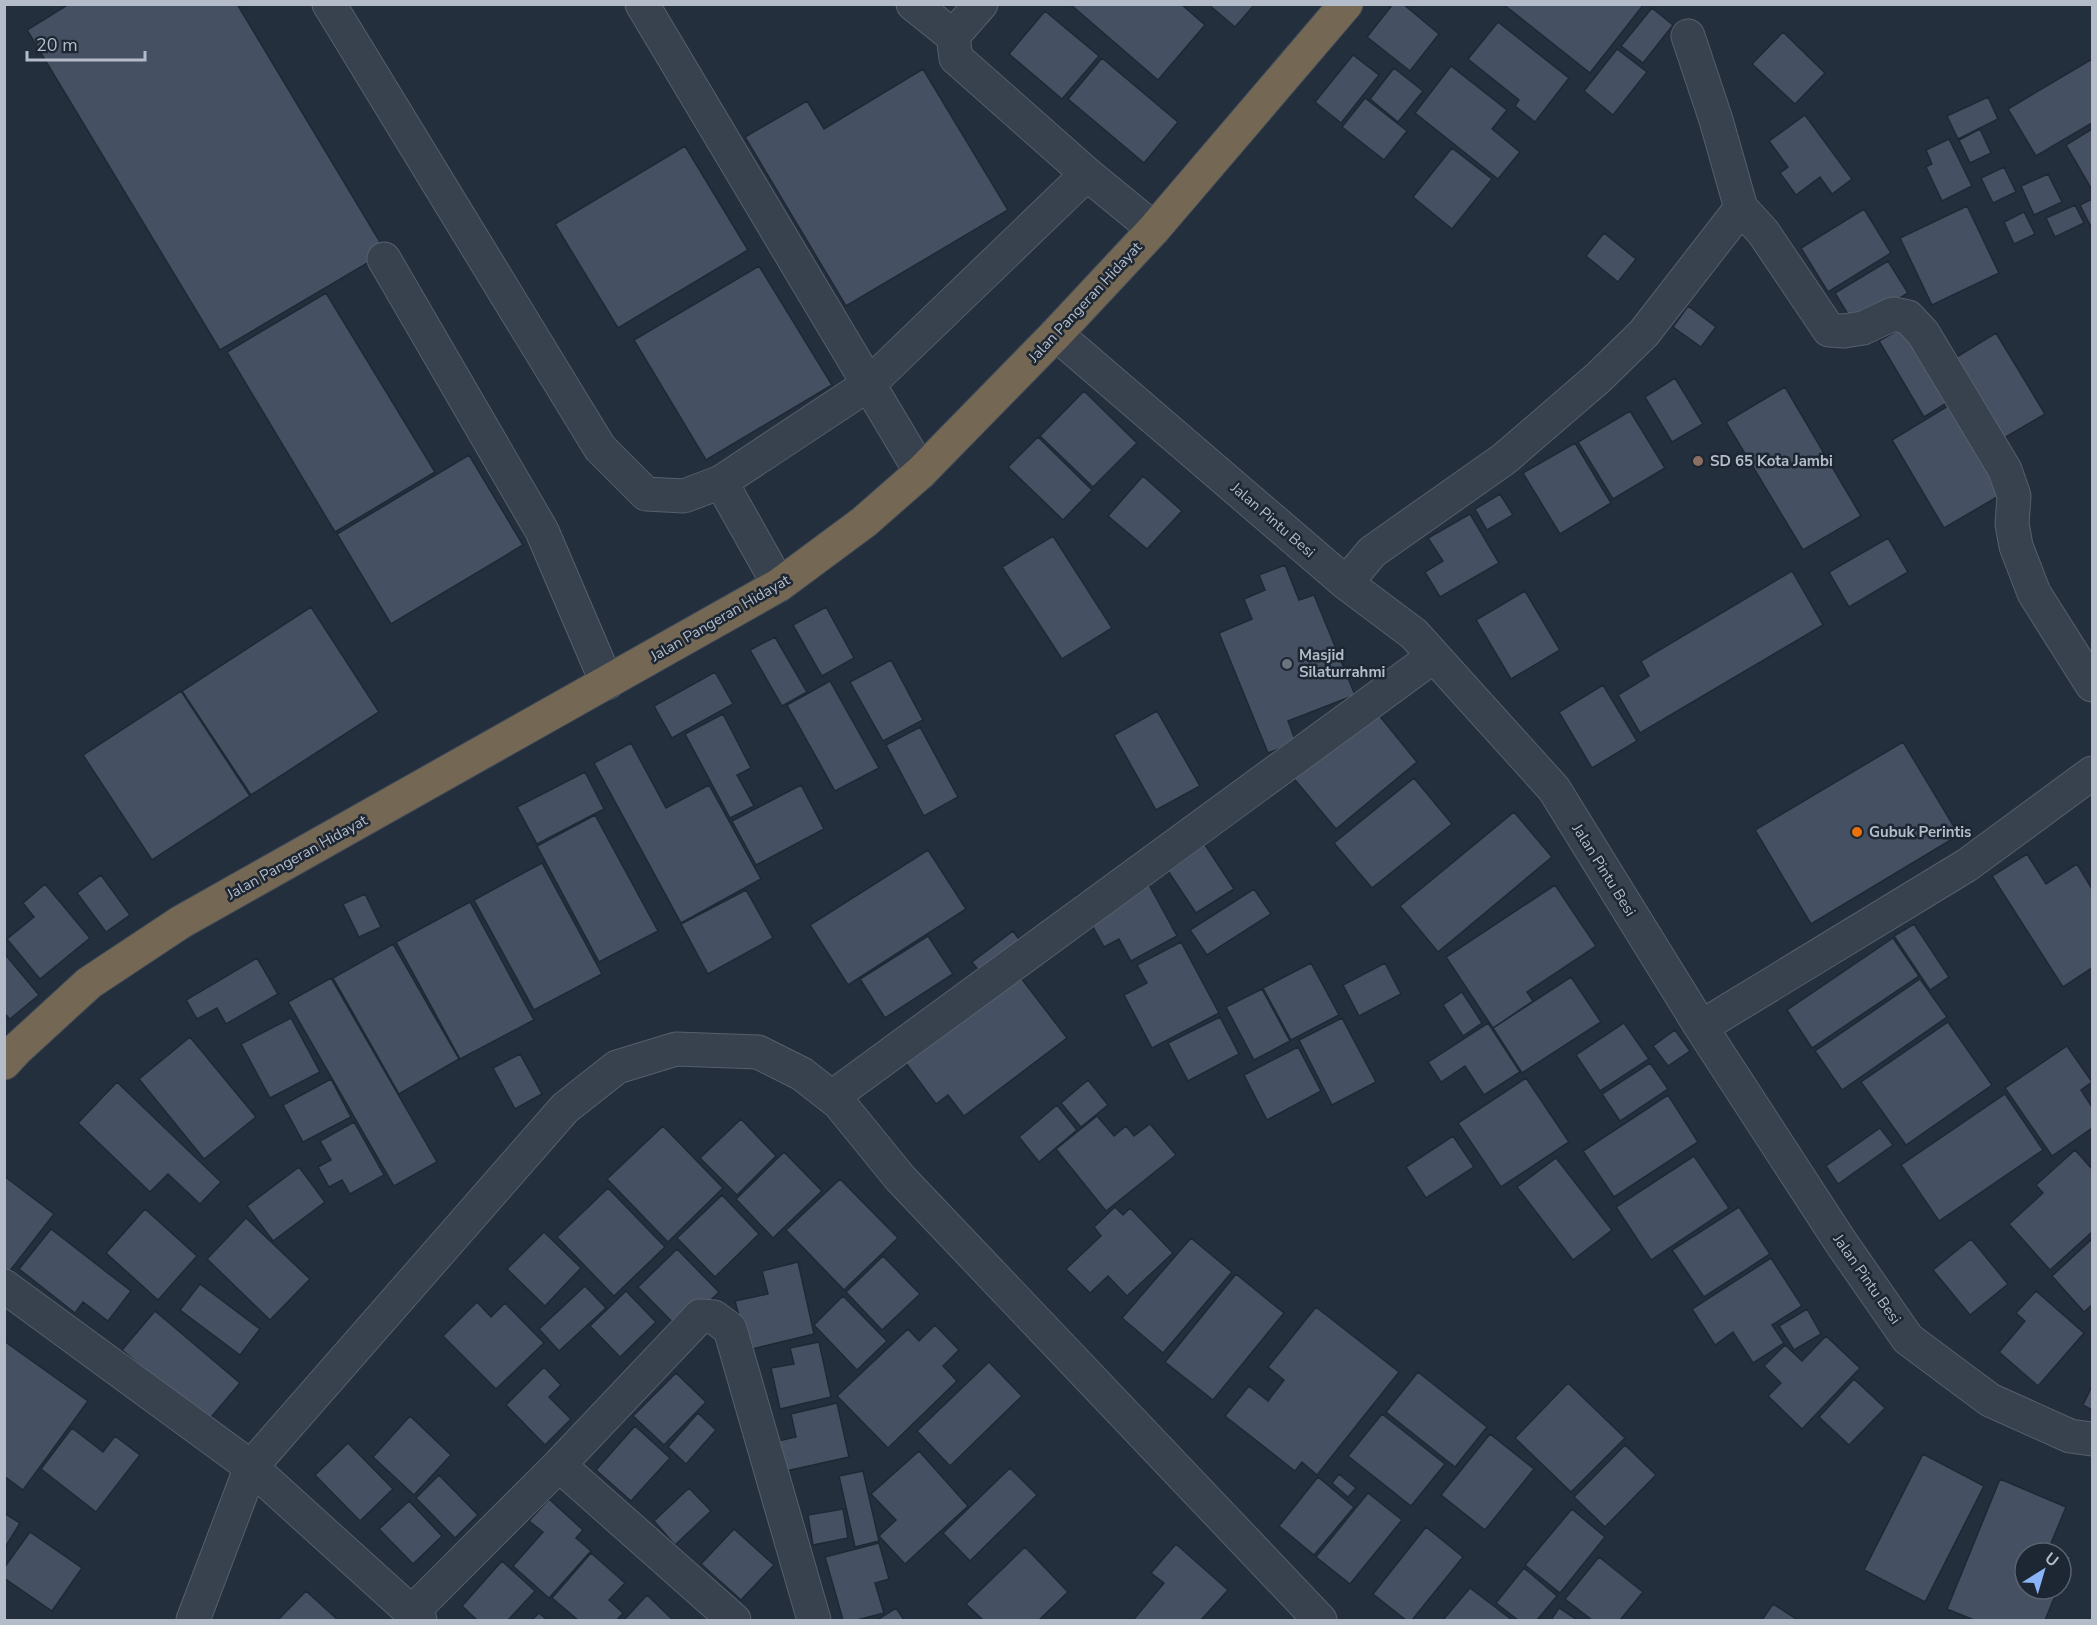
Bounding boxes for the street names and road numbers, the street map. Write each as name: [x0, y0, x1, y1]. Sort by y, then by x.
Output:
street label: Jalan Pangeran Hidayat: [1023, 237, 1147, 367]
street label: Jalan Pintu Besi: [1226, 477, 1319, 562]
street label: Jalan Pangeran Hidayat: [646, 570, 794, 667]
street label: Jalan Pangeran Hidayat: [222, 810, 372, 904]
street label: Jalan Pintu Besi: [1567, 819, 1640, 920]
street label: Jalan Pintu Besi: [1828, 1229, 1905, 1328]

